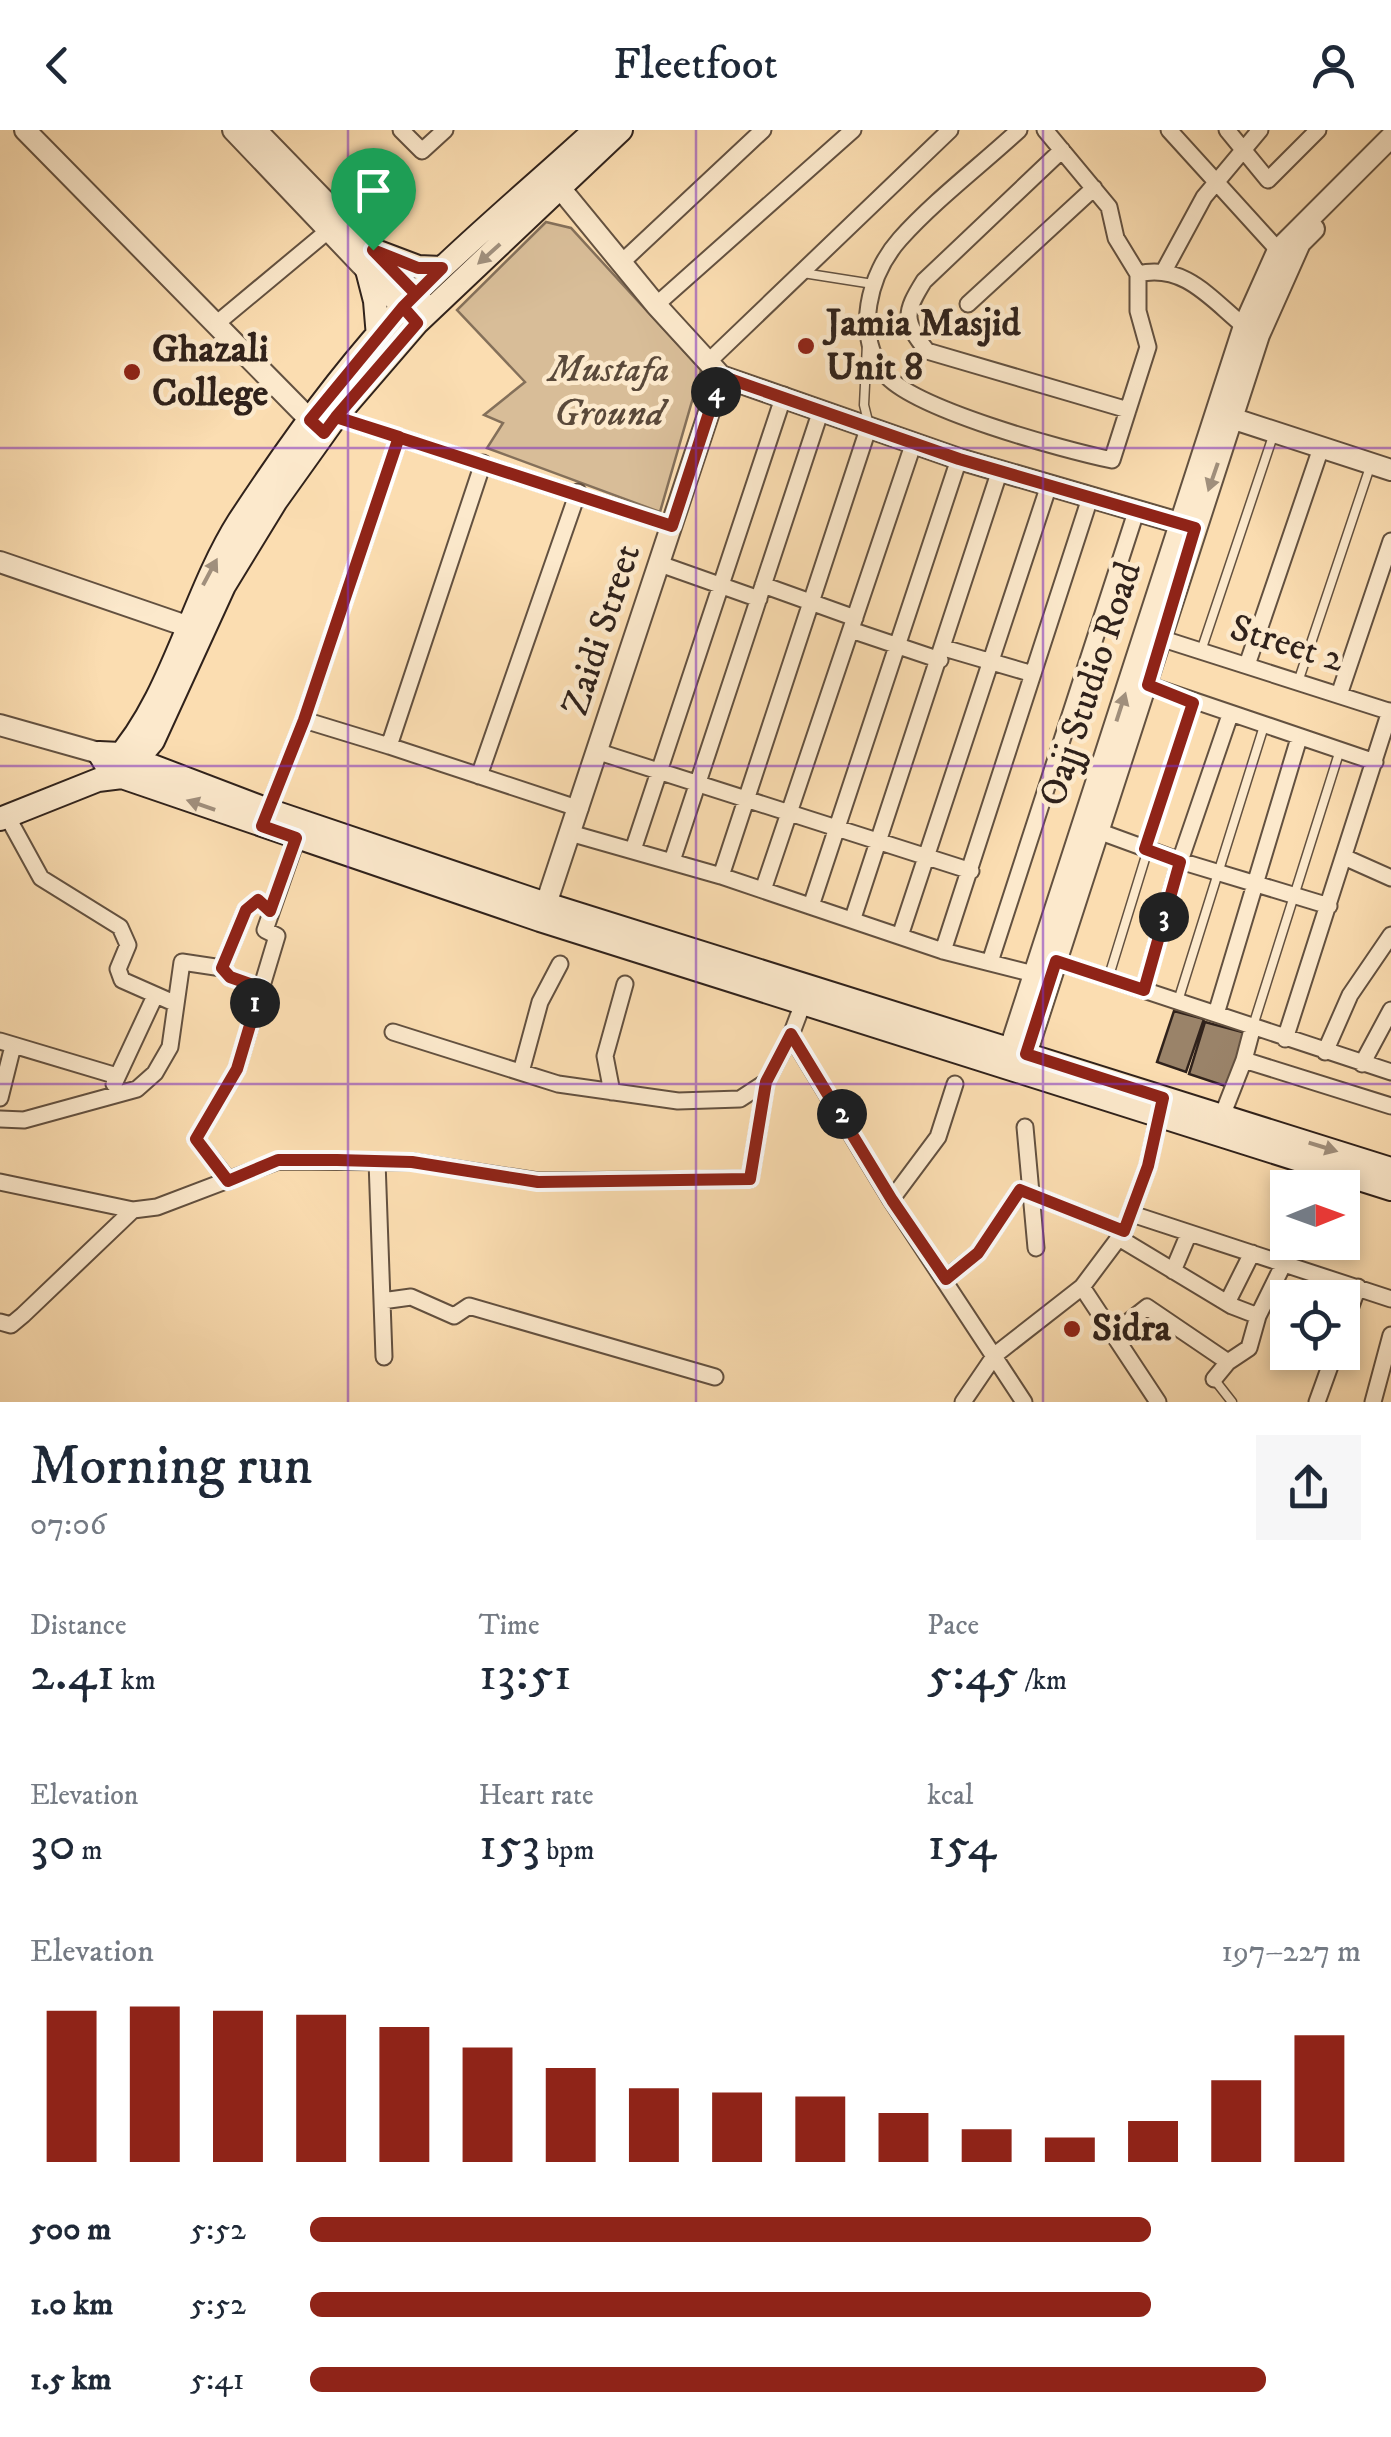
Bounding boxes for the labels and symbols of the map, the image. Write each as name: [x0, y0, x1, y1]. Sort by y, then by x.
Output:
pin: [331, 148, 416, 251]
one-way arrow: [477, 242, 501, 265]
place label: Jamia Masjid Unit 8: [822, 300, 1022, 392]
place label: Ghazali College: [152, 326, 269, 418]
marker: Jamia Masjid Unit 8: [795, 335, 817, 357]
park label: Mustafa Ground: [546, 346, 669, 438]
marker: Ghazali College: [121, 361, 143, 383]
pin: 4: [691, 367, 741, 417]
one-way arrow: [1205, 463, 1220, 493]
street label: Zaidi Street: [552, 538, 652, 722]
street label: Oajj Studio Road: [1029, 556, 1153, 812]
one-way arrow: [202, 558, 219, 587]
street label: Street 2: [1224, 604, 1350, 684]
one-way arrow: [1115, 692, 1130, 722]
one-way arrow: [185, 797, 215, 812]
pin: 3: [1139, 892, 1189, 942]
pin: 1: [230, 978, 280, 1028]
pin: 2: [817, 1089, 867, 1139]
one-way arrow: [1309, 1141, 1339, 1156]
north arrow: [1270, 1170, 1360, 1260]
place label: Sidra: [1092, 1305, 1172, 1353]
marker: Sidra: [1061, 1318, 1083, 1340]

